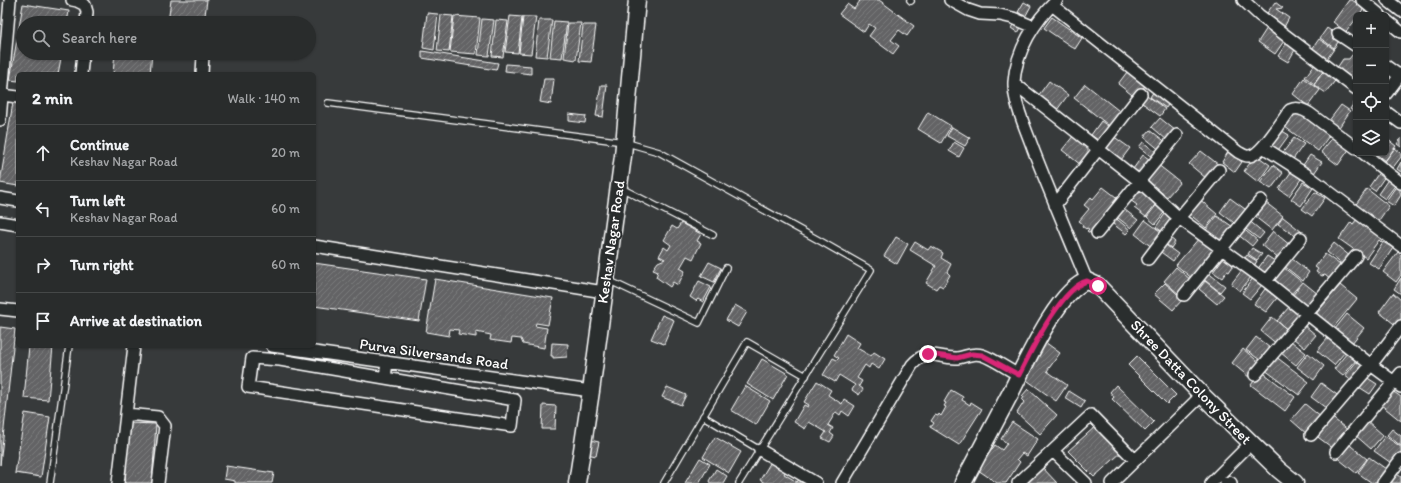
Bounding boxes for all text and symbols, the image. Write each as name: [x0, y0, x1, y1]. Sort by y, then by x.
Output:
map controls: [1353, 12, 1389, 156]
button: +: [1353, 12, 1389, 48]
search box: [16, 16, 316, 60]
icon: search: [30, 27, 52, 49]
text: Search here: [62, 29, 137, 47]
button: −: [1353, 48, 1389, 84]
button: locate: [1353, 84, 1389, 120]
text: 2 min: [32, 88, 72, 108]
text: Walk · 140 m: [228, 91, 300, 106]
button: layers: [1353, 120, 1389, 156]
text: Continue: [70, 136, 129, 154]
icon: ahead: [32, 142, 54, 164]
text: 20 m: [271, 145, 300, 160]
text: Keshav Nagar Road: [70, 154, 177, 169]
street label: Keshav Nagar Road: [593, 179, 629, 305]
text: Turn left: [70, 192, 125, 210]
icon: left: [32, 198, 54, 220]
text: 60 m: [271, 201, 300, 216]
text: Keshav Nagar Road: [70, 210, 177, 225]
icon: right: [32, 254, 54, 276]
text: Turn right: [70, 256, 134, 274]
text: 60 m: [271, 257, 300, 272]
route start: [1089, 277, 1107, 295]
icon: arrive: [32, 310, 54, 332]
text: Arrive at destination: [70, 312, 202, 330]
street label: Shree Datta Colony Street: [1127, 316, 1255, 448]
street label: Purva Silversands Road: [358, 335, 510, 373]
route end: [919, 345, 937, 363]

